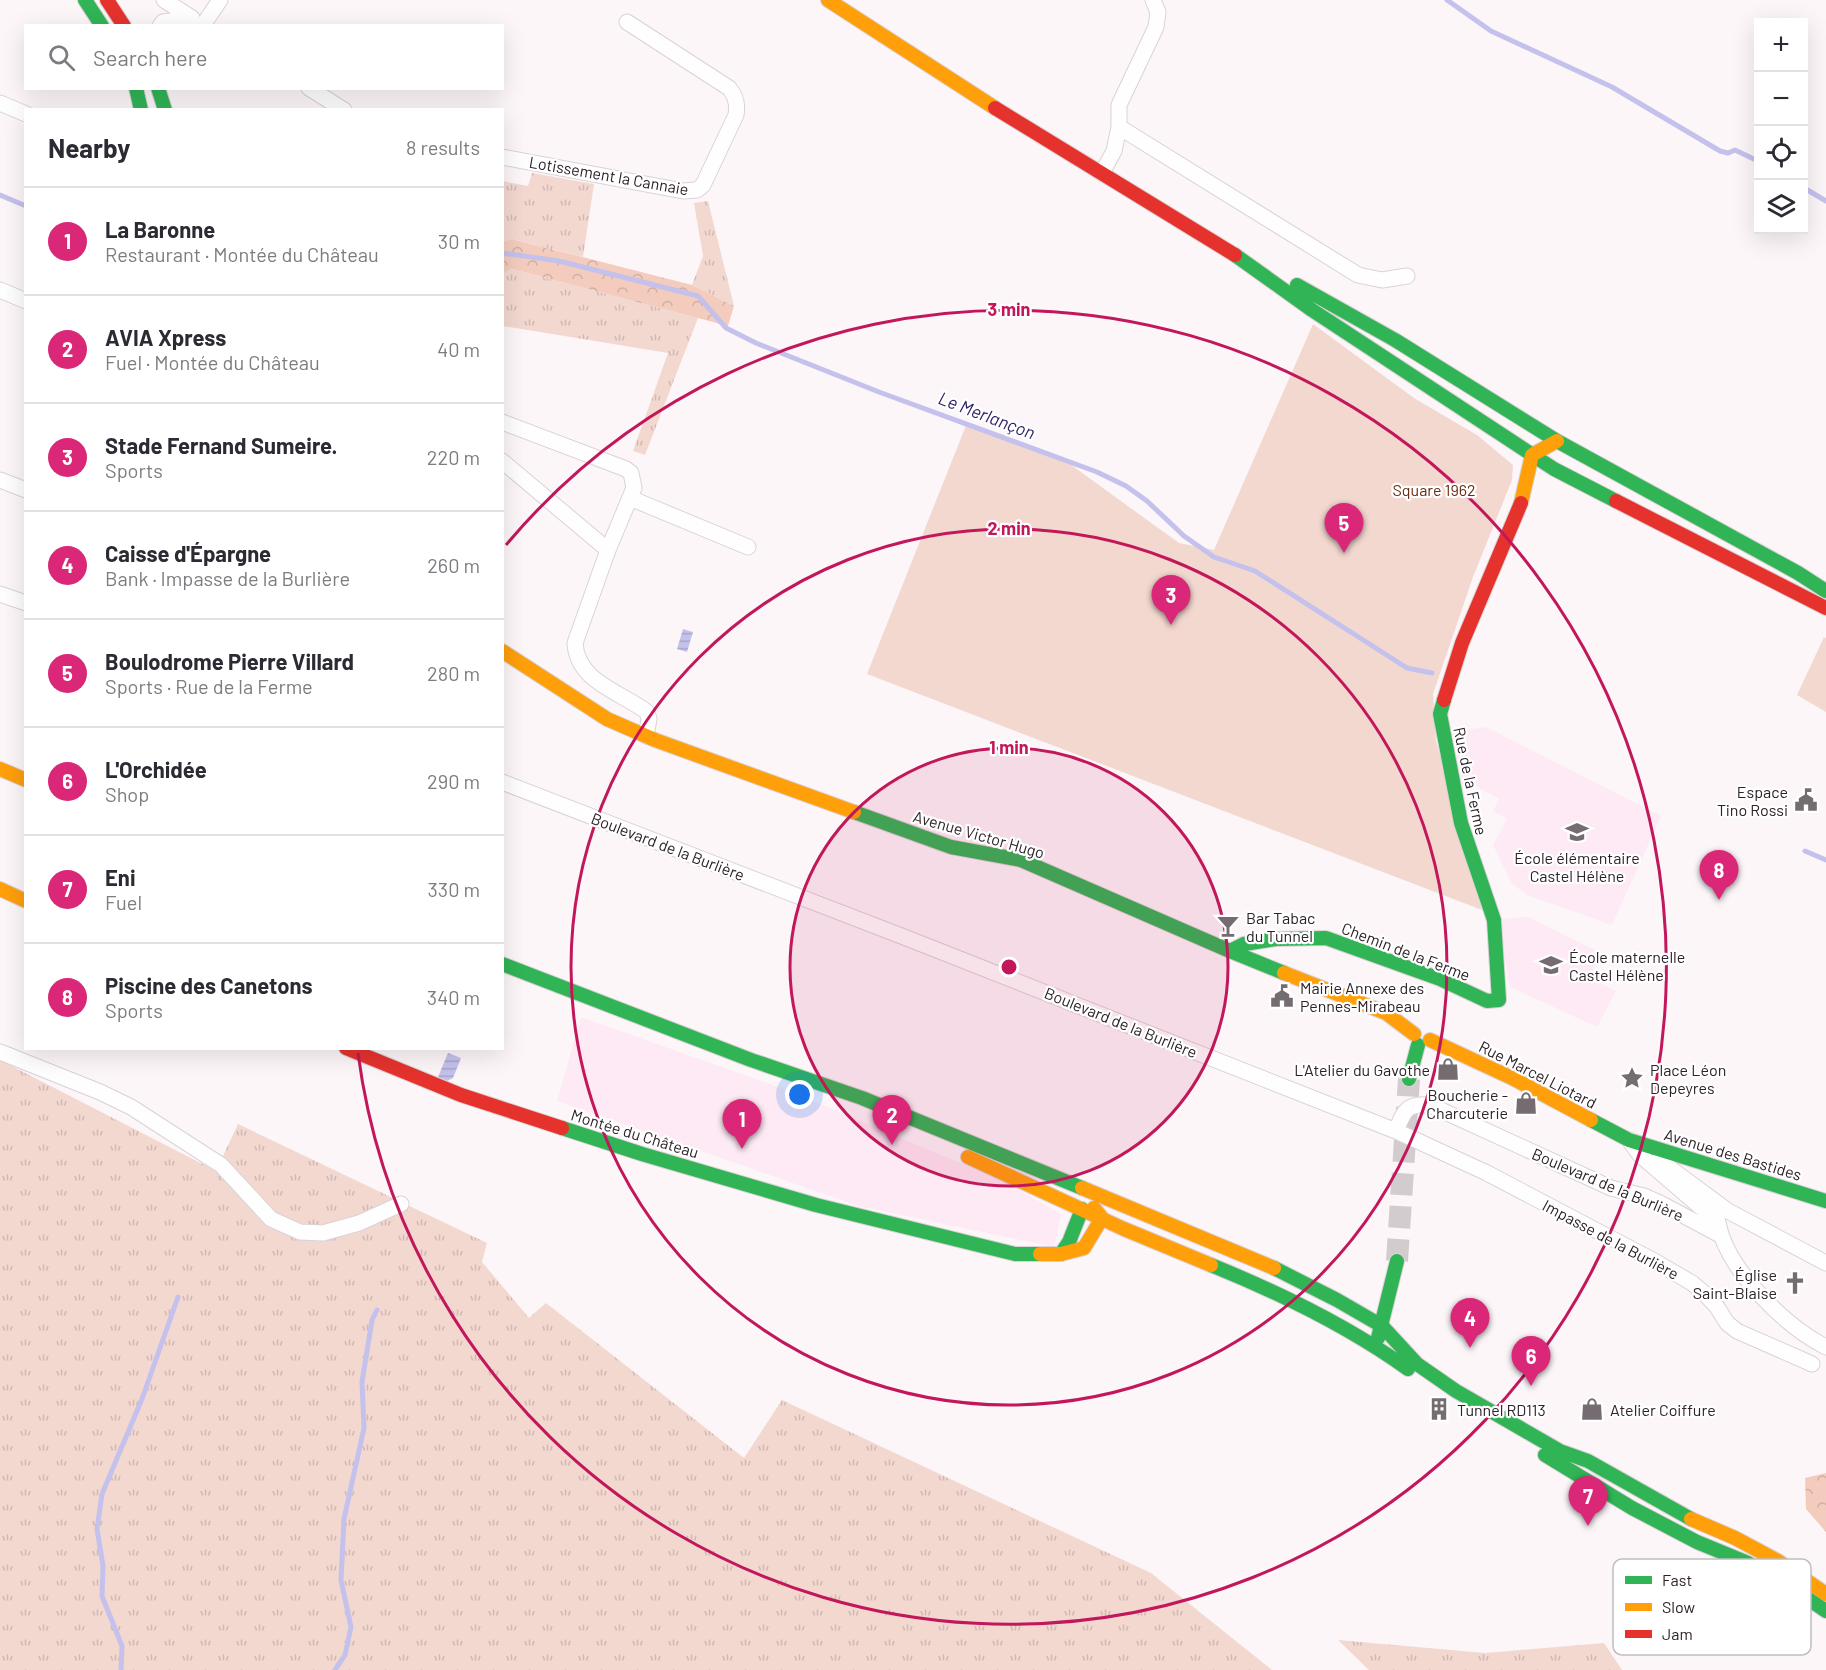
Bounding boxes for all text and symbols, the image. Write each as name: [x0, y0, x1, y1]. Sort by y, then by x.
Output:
map controls: [1754, 18, 1808, 234]
button: +: [1754, 18, 1808, 72]
search box: [24, 24, 504, 90]
icon: search: [45, 41, 78, 74]
text: Search here: [93, 44, 207, 70]
button: −: [1754, 72, 1808, 126]
button: locate: [1754, 126, 1808, 180]
text: Nearby: [48, 132, 130, 163]
text: 8 results: [406, 135, 480, 159]
street label: Lotissement la Cannaie: [528, 152, 690, 198]
button: layers: [1754, 180, 1808, 234]
text: La Baronne: [105, 216, 215, 242]
text: 1: [64, 229, 71, 253]
text: 30 m: [438, 229, 480, 253]
text: Restaurant · Montée du Château: [105, 242, 379, 266]
text: 3 min: [988, 298, 1030, 320]
text: AVIA Xpress: [105, 324, 226, 350]
text: 2: [62, 337, 73, 361]
text: 40 m: [437, 337, 480, 361]
text: Fuel · Montée du Château: [105, 350, 320, 374]
water label: Le Merlançon: [936, 387, 1038, 443]
text: Stade Fernand Sumeire.: [105, 432, 338, 458]
text: 3: [62, 445, 73, 469]
text: 220 m: [427, 445, 480, 469]
text: Sports: [105, 458, 163, 482]
park label: Square 1962: [1392, 480, 1476, 499]
pin: 5: [1324, 504, 1364, 553]
text: 2 min: [987, 517, 1031, 539]
text: Caisse d'Épargne: [105, 540, 271, 566]
text: 4: [61, 553, 74, 577]
text: 260 m: [427, 553, 480, 577]
text: Bank · Impasse de la Burlière: [105, 566, 350, 590]
pin: 3: [1152, 576, 1190, 625]
text: Boulodrome Pierre Villard: [105, 648, 354, 674]
text: 5: [62, 661, 73, 685]
text: 280 m: [427, 661, 480, 685]
text: Sports · Rue de la Ferme: [105, 674, 313, 698]
street label: Rue de la Ferme: [1450, 725, 1492, 837]
text: 1 min: [989, 736, 1029, 758]
text: L'Orchidée: [105, 756, 207, 782]
text: 6: [62, 769, 73, 793]
text: 290 m: [427, 769, 480, 793]
text: Shop: [105, 782, 149, 806]
place label: Espace Tino Rossi: [1717, 782, 1788, 819]
public building icon: Espace Tino Rossi: [1793, 787, 1819, 813]
street label: Avenue Victor Hugo: [911, 806, 1047, 862]
street label: Boulevard de la Burlière: [589, 808, 747, 884]
school or university icon: École élémentaire Castel Hélène: [1564, 819, 1590, 845]
place label: École élémentaire Castel Hélène: [1514, 848, 1640, 885]
pin: 8: [1700, 850, 1738, 900]
text: Eni: [105, 864, 136, 890]
text: 7: [63, 877, 72, 901]
text: 330 m: [428, 877, 480, 901]
text: Fuel: [105, 890, 142, 914]
place label: Bar Tabac du Tunnel: [1246, 908, 1315, 945]
bar icon: Bar Tabac du Tunnel: [1215, 913, 1241, 939]
street label: Chemin de la Ferme: [1339, 918, 1473, 984]
place label: École maternelle Castel Hélène: [1569, 947, 1685, 984]
school or university icon: École maternelle Castel Hélène: [1538, 952, 1564, 978]
centre of rings: [999, 957, 1019, 977]
text: Piscine des Canetons: [105, 972, 313, 998]
place label: Mairie Annexe des Pennes-Mirabeau: [1300, 978, 1424, 1015]
street label: Boulevard de la Burlière: [1042, 983, 1200, 1061]
public building icon: Mairie Annexe des Pennes-Mirabeau: [1269, 983, 1295, 1009]
text: 8: [62, 985, 73, 1009]
text: 340 m: [427, 985, 480, 1009]
text: Sports: [105, 998, 163, 1022]
street label: Rue Marcel Liotard: [1476, 1036, 1600, 1112]
shop icon: L'Atelier du Gavothe: [1435, 1056, 1461, 1082]
place label: L'Atelier du Gavothe: [1294, 1060, 1430, 1079]
place label: Place Léon Depeyres: [1650, 1060, 1726, 1097]
place icon: Place Léon Depeyres: [1619, 1065, 1645, 1091]
your location: [785, 1080, 814, 1109]
place label: Boucherie - Charcuterie: [1426, 1085, 1508, 1122]
shop icon: Boucherie - Charcuterie: [1513, 1090, 1539, 1116]
pin: 2: [872, 1096, 912, 1145]
pin: 1: [722, 1100, 762, 1149]
street label: Montée du Château: [569, 1105, 701, 1161]
street label: Avenue des Bastides: [1662, 1124, 1804, 1184]
street label: Boulevard de la Burlière: [1529, 1143, 1687, 1225]
street label: Impasse de la Burlière: [1540, 1195, 1682, 1283]
place label: Église Saint-Blaise: [1693, 1265, 1777, 1302]
church icon: Église Saint-Blaise: [1782, 1270, 1808, 1296]
pin: 4: [1450, 1298, 1490, 1348]
pin: 6: [1512, 1336, 1550, 1386]
building icon: Tunnel RD113: [1426, 1396, 1452, 1422]
shop icon: Atelier Coiffure: [1579, 1396, 1605, 1422]
place label: Tunnel RD113: [1457, 1400, 1546, 1419]
place label: Atelier Coiffure: [1610, 1400, 1716, 1419]
pin: 7: [1568, 1476, 1608, 1526]
legend: [1613, 1559, 1811, 1655]
text: Fast: [1662, 1570, 1692, 1589]
text: Slow: [1662, 1597, 1695, 1616]
text: Jam: [1662, 1624, 1693, 1643]

